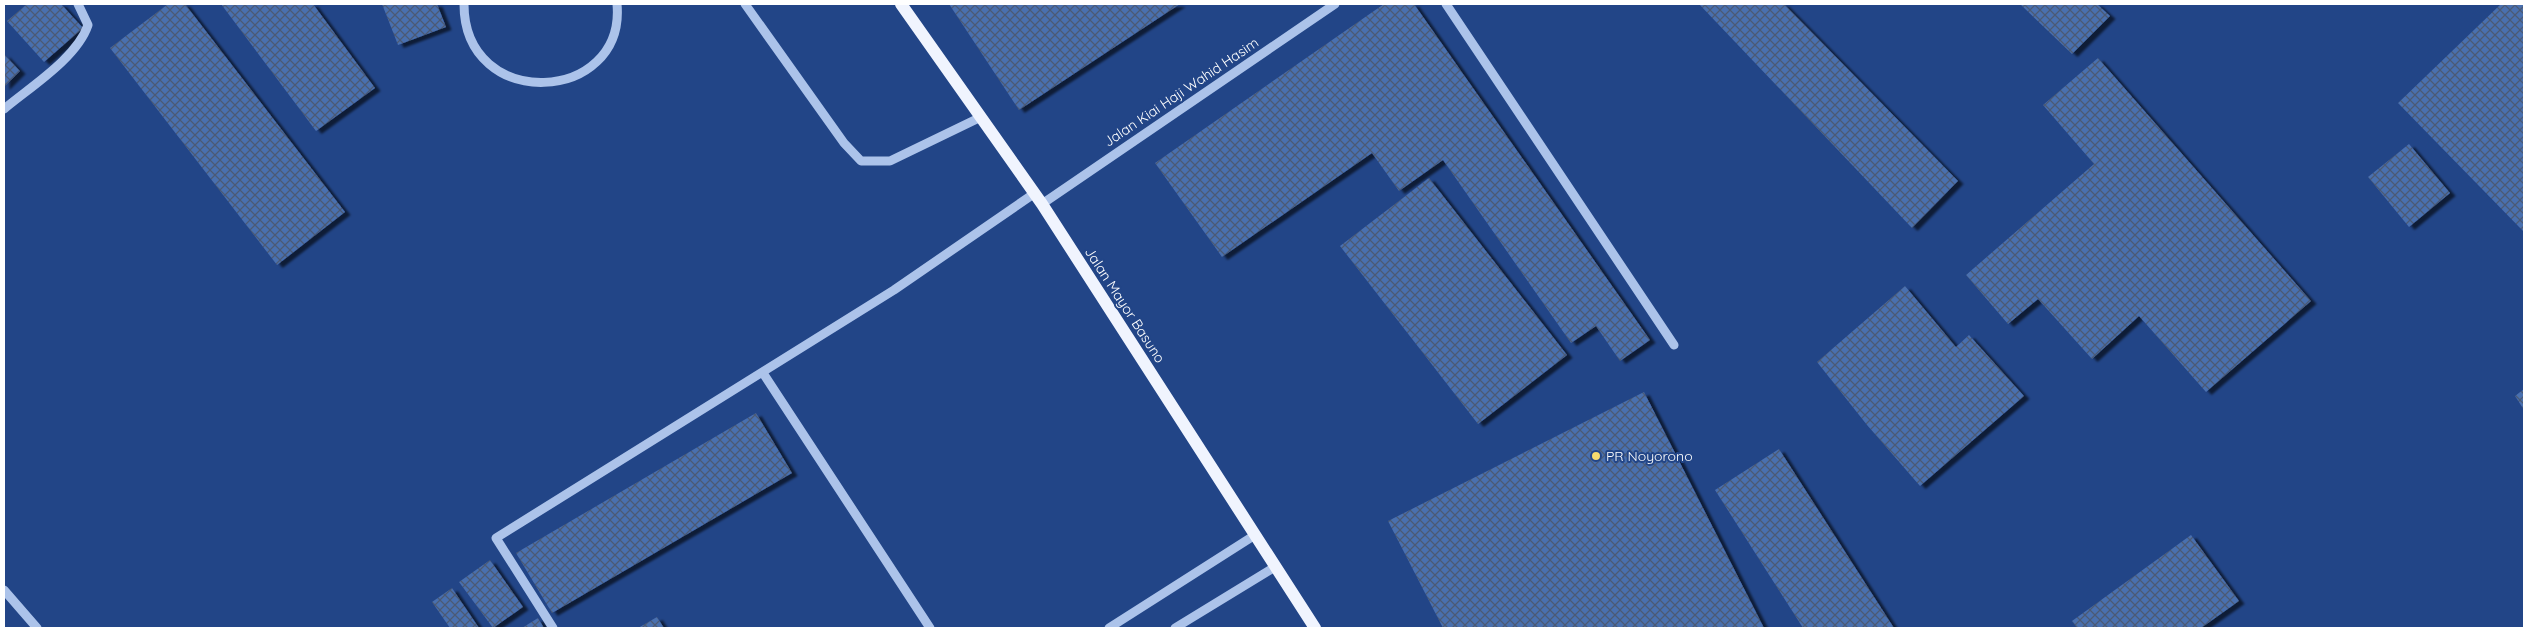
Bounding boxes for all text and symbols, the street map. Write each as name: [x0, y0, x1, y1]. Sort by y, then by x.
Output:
street label: Jalan Kiai Haji Wahid Hasim: [1100, 33, 1262, 151]
street label: Jalan Mayor Basuno: [1081, 244, 1169, 366]
place label: PR Noyorono: [1606, 447, 1693, 465]
marker: PR Noyorono: [1590, 450, 1602, 462]

